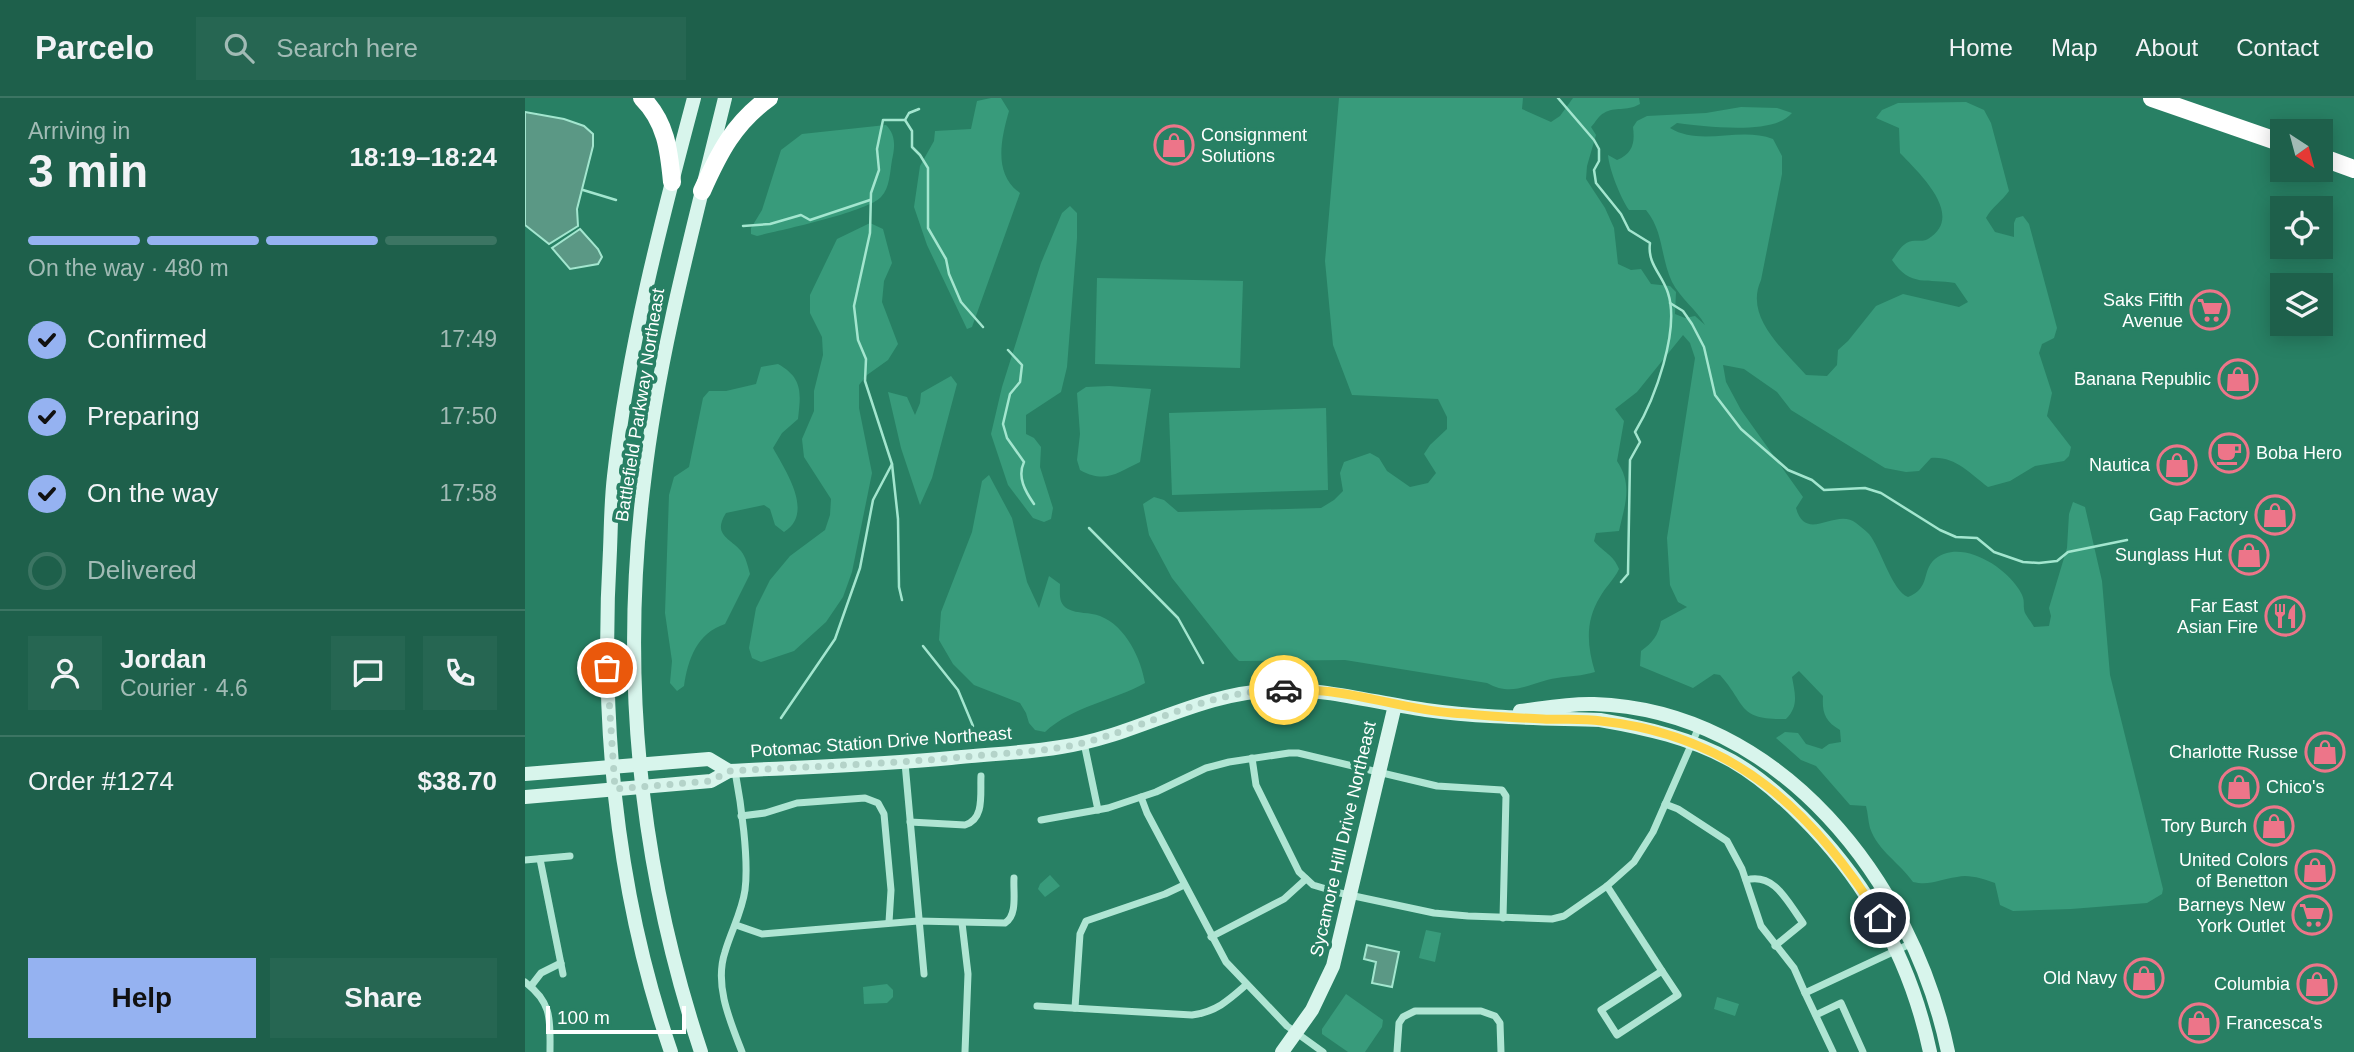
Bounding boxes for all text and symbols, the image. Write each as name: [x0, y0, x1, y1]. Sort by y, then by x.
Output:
search box: [196, 17, 686, 80]
text: Parcelo: [35, 29, 154, 66]
icon: search: [220, 29, 258, 67]
text: Search here: [276, 33, 418, 63]
text: Home: [1949, 34, 2013, 61]
text: Map: [2051, 34, 2098, 61]
text: About: [2136, 34, 2198, 61]
text: Contact: [2236, 34, 2319, 61]
text: Arriving in: [28, 118, 130, 144]
north arrow: [2270, 119, 2333, 182]
map controls: [2270, 119, 2333, 336]
shop icon: Consignment Solutions: [1153, 124, 1195, 166]
place label: Consignment Solutions: [1201, 125, 1307, 166]
text: 18:19–18:24: [350, 142, 497, 172]
text: 3 min: [28, 145, 148, 197]
button: locate: [2270, 196, 2333, 259]
text: On the way · 480 m: [28, 255, 229, 281]
button: layers: [2270, 273, 2333, 336]
street label: Battlefield Parkway Northeast: [612, 287, 668, 523]
supermarket icon: Saks Fifth Avenue: [2189, 289, 2231, 331]
place label: Saks Fifth Avenue: [2103, 290, 2183, 331]
icon: check: [28, 321, 66, 359]
text: Confirmed: [87, 324, 207, 354]
text: 17:49: [439, 326, 497, 352]
shop icon: Banana Republic: [2217, 358, 2259, 400]
place label: Banana Republic: [2074, 369, 2211, 389]
icon: check: [28, 398, 66, 436]
text: Preparing: [87, 401, 200, 431]
text: 17:50: [439, 403, 497, 429]
cafe icon: Boba Hero: [2208, 432, 2250, 474]
place label: Boba Hero: [2256, 443, 2342, 463]
shop icon: Nautica: [2156, 444, 2198, 486]
place label: Nautica: [2089, 455, 2151, 475]
icon: check: [28, 475, 66, 513]
text: On the way: [87, 478, 219, 508]
text: 17:58: [439, 480, 497, 506]
shop icon: Gap Factory: [2254, 494, 2296, 536]
place label: Gap Factory: [2149, 505, 2248, 525]
shop icon: Sunglass Hut: [2228, 534, 2270, 576]
place label: Sunglass Hut: [2115, 545, 2222, 565]
text: Delivered: [87, 555, 197, 585]
restaurant icon: Far East Asian Fire: [2264, 595, 2306, 637]
place label: Far East Asian Fire: [2177, 596, 2258, 637]
button: person: [28, 636, 102, 710]
button: chat: [331, 636, 405, 710]
button: phone: [423, 636, 497, 710]
pin: [577, 638, 637, 698]
text: Jordan: [120, 644, 207, 674]
icon: bag: [588, 649, 626, 687]
courier: [1249, 655, 1319, 725]
icon: car: [1265, 671, 1303, 709]
text: Courier · 4.6: [120, 675, 248, 701]
street label: Sycamore Hill Drive Northeast: [1306, 719, 1380, 959]
street label: Potomac Station Drive Northeast: [750, 723, 1012, 761]
shop icon: Charlotte Russe: [2304, 731, 2346, 773]
place label: Charlotte Russe: [2169, 742, 2298, 762]
text: Order #1274: [28, 766, 174, 796]
text: $38.70: [417, 766, 497, 796]
shop icon: Chico's: [2218, 766, 2260, 808]
place label: Chico's: [2266, 777, 2324, 797]
shop icon: Tory Burch: [2253, 805, 2295, 847]
place label: Tory Burch: [2161, 816, 2247, 836]
shop icon: United Colors of Benetton: [2294, 849, 2336, 891]
place label: United Colors of Benetton: [2179, 850, 2288, 891]
pin: [1850, 888, 1910, 948]
supermarket icon: Barneys New York Outlet: [2291, 894, 2333, 936]
place label: Barneys New York Outlet: [2178, 895, 2286, 936]
icon: home: [1861, 899, 1899, 937]
shop icon: Old Navy: [2123, 957, 2165, 999]
button: Help: [28, 958, 256, 1038]
button: Share: [270, 958, 497, 1038]
shop icon: Columbia: [2296, 963, 2338, 1005]
place label: Old Navy: [2043, 968, 2117, 988]
place label: Columbia: [2214, 974, 2291, 994]
shop icon: Francesca's: [2178, 1002, 2220, 1044]
scale bar: [546, 1003, 686, 1035]
text: 100 m: [557, 1007, 610, 1028]
place label: Francesca's: [2226, 1013, 2322, 1033]

